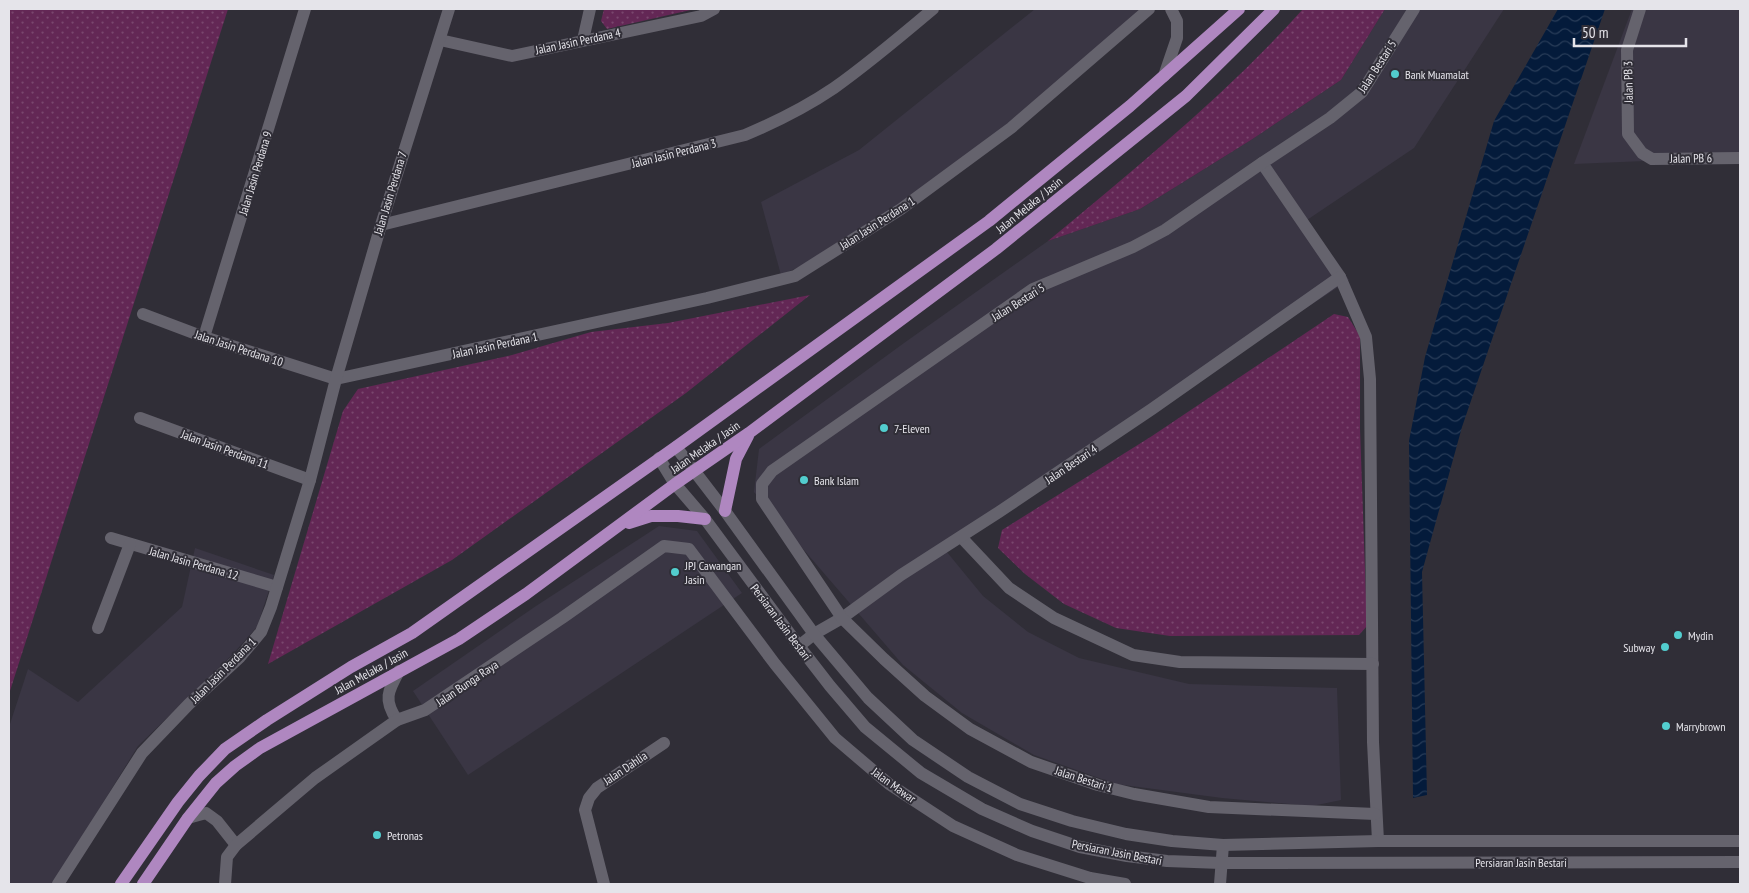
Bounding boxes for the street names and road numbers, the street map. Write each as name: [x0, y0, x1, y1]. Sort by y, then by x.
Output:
street label: Jalan Jasin Perdana 4: [533, 25, 622, 58]
street label: Jalan Bestari 5: [1354, 37, 1400, 96]
street label: Jalan PB 3: [1620, 61, 1636, 104]
street label: Jalan Jasin Perdana 9: [235, 129, 275, 218]
street label: Jalan Jasin Perdana 3: [629, 135, 718, 171]
street label: Jalan Jasin Perdana 7: [370, 149, 410, 238]
street label: Jalan PB 6: [1669, 150, 1712, 166]
street label: Jalan Melaka / Jasin: [992, 174, 1065, 237]
street label: Jalan Jasin Perdana 1: [836, 193, 917, 253]
street label: Jalan Bestari 5: [988, 280, 1047, 325]
street label: Jalan Jasin Perdana 10: [192, 326, 285, 369]
street label: Jalan Jasin Perdana 1: [450, 329, 539, 362]
street label: Jalan Melaka / Jasin: [667, 418, 742, 477]
street label: Jalan Jasin Perdana 11: [178, 426, 271, 472]
street label: Jalan Bestari 4: [1041, 441, 1100, 487]
street label: Jalan Jasin Perdana 12: [147, 543, 240, 583]
street label: Persiaran Jasin Bestari: [747, 581, 815, 663]
street label: Jalan Jasin Perdana 1: [186, 634, 259, 707]
street label: Jalan Melaka / Jasin: [331, 645, 410, 698]
street label: Jalan Bunga Raya: [432, 657, 501, 710]
street label: Jalan Dahlia: [599, 748, 650, 789]
street label: Jalan Bestari 1: [1052, 762, 1115, 795]
street label: Jalan Mawar: [868, 763, 919, 806]
street label: Persiaran Jasin Bestari: [1071, 836, 1163, 868]
street label: Persiaran Jasin Bestari: [1475, 855, 1567, 870]

